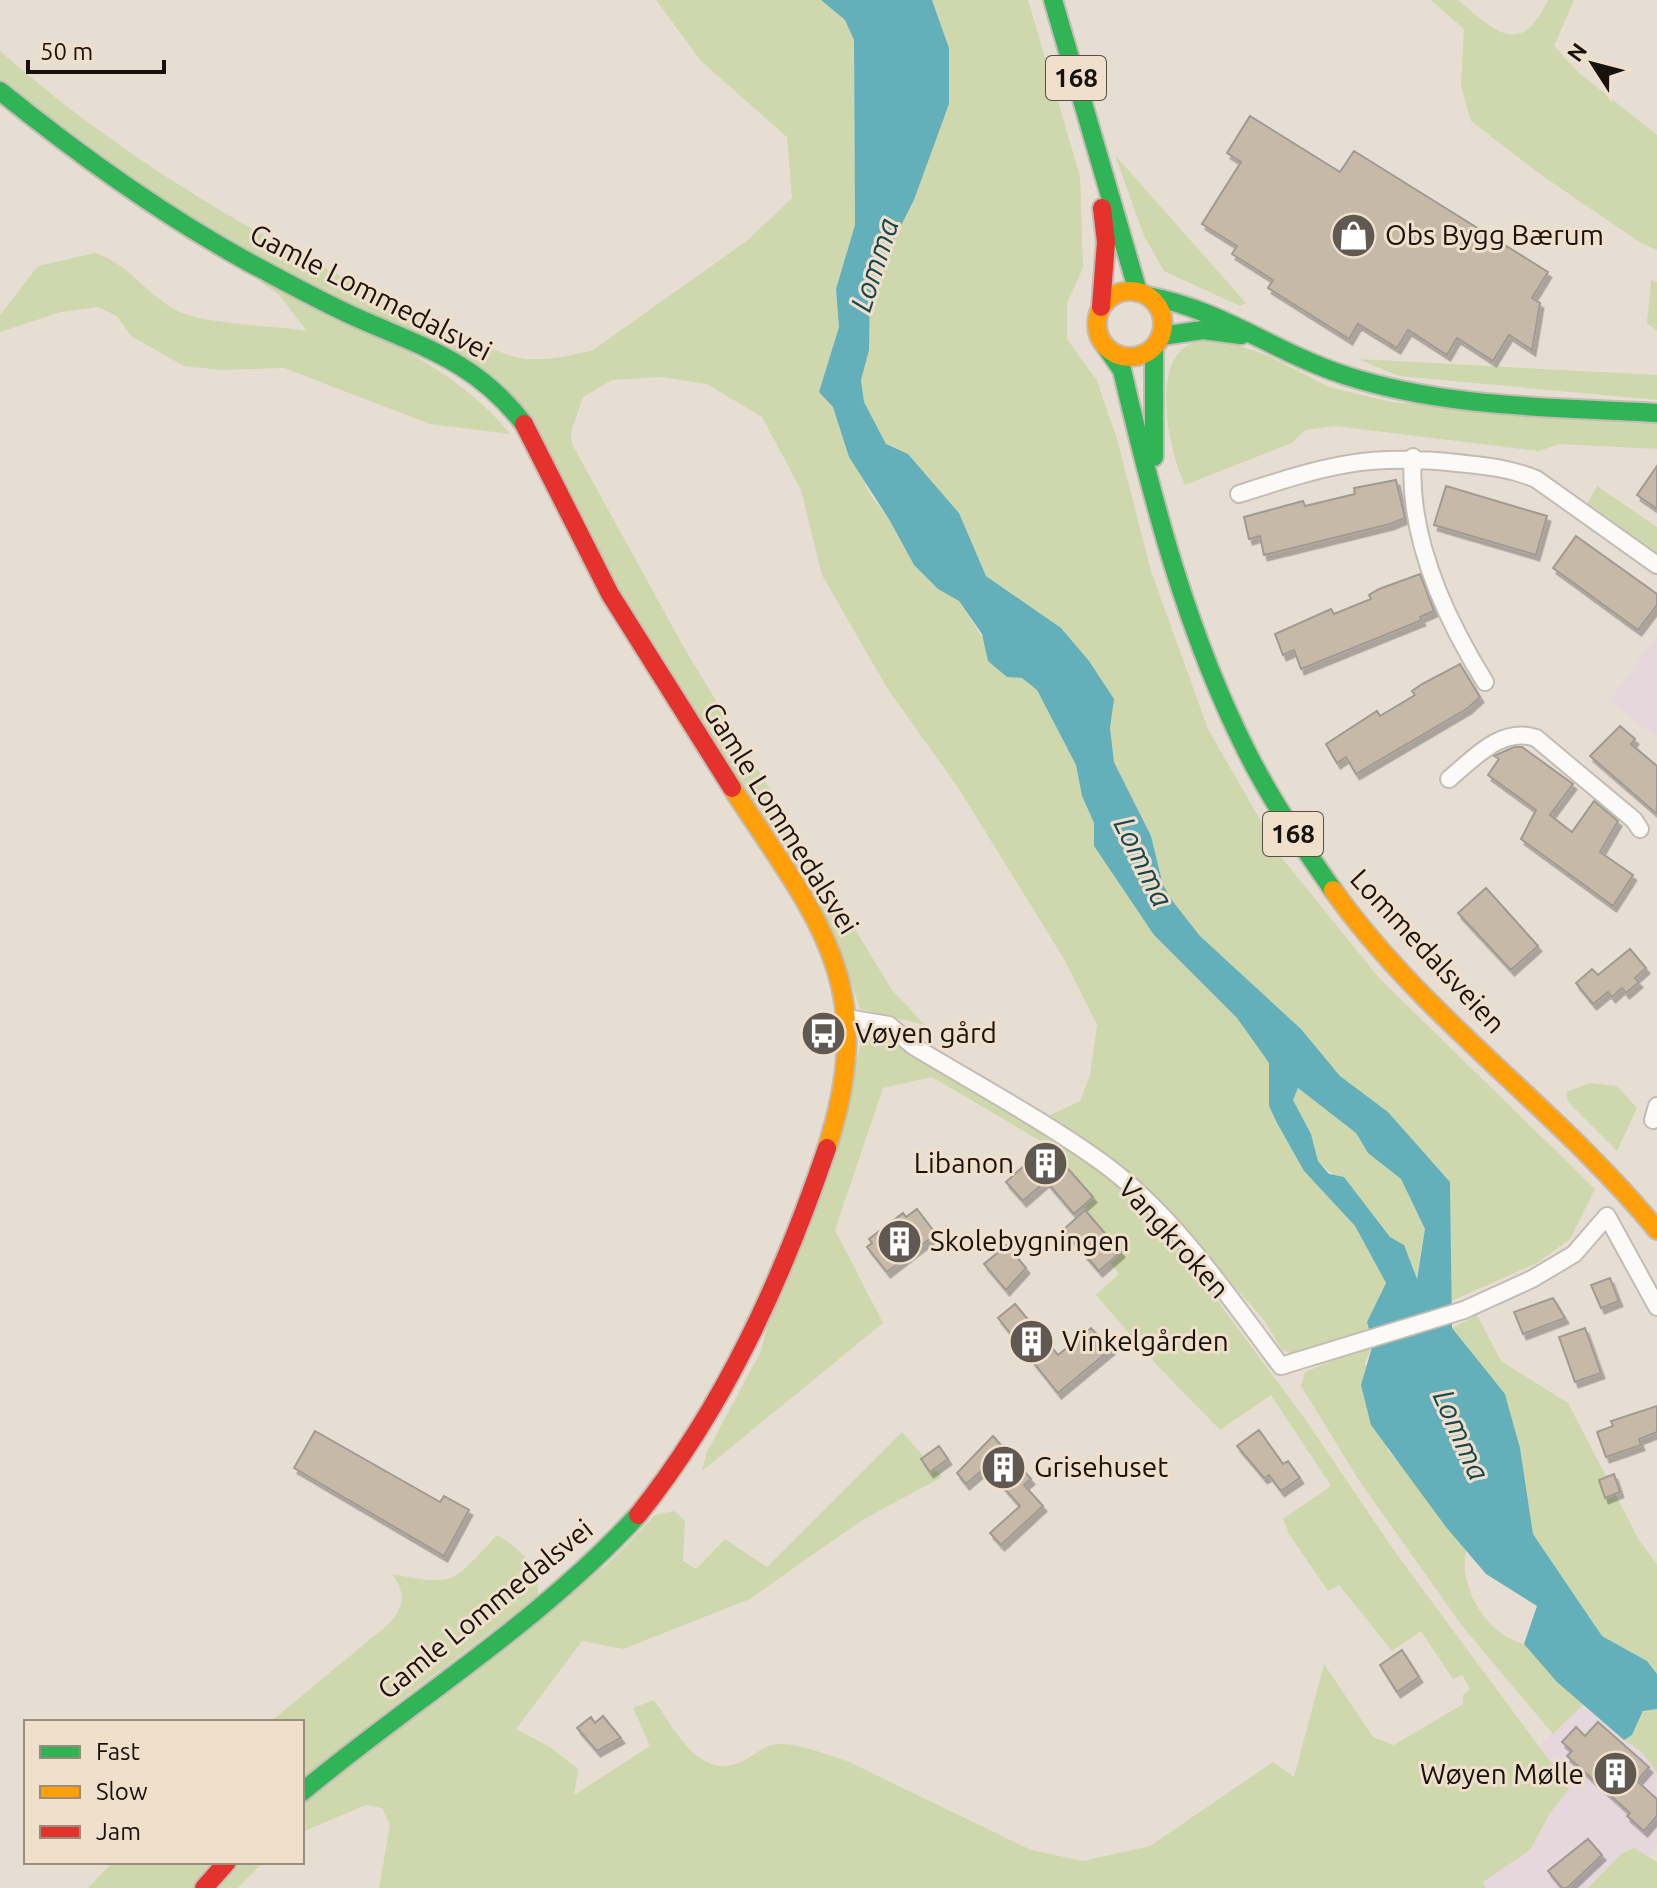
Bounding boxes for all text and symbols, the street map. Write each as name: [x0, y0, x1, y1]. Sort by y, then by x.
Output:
scale bar: [28, 24, 164, 74]
north arrow: [1553, 24, 1633, 104]
text: 50 m: [40, 38, 93, 65]
text: N: [1561, 38, 1591, 66]
road number: 168: [1046, 56, 1106, 100]
shop icon: Obs Bygg Bærum: [1330, 211, 1378, 259]
water label: Lomma: [843, 214, 905, 316]
street label: Gamle Lommedalsvei: [245, 217, 497, 366]
place label: Obs Bygg Bærum: [1385, 219, 1604, 250]
street label: Gamle Lommedalsvei: [698, 696, 865, 939]
water label: Lomma: [1108, 811, 1180, 912]
road number: 168: [1263, 812, 1323, 856]
street label: Lommedalsveien: [1345, 863, 1512, 1039]
bus stop icon: Vøyen gård: [800, 1009, 848, 1057]
place label: Vøyen gård: [855, 1017, 997, 1048]
building icon: Libanon: [1021, 1139, 1069, 1187]
place label: Libanon: [914, 1147, 1014, 1178]
street label: Vangkroken: [1113, 1172, 1236, 1304]
building icon: Skolebygningen: [875, 1217, 923, 1265]
place label: Skolebygningen: [930, 1225, 1130, 1256]
building icon: Vinkelgården: [1007, 1317, 1055, 1365]
place label: Vinkelgården: [1062, 1325, 1229, 1356]
water label: Lomma: [1427, 1384, 1497, 1485]
building icon: Grisehuset: [979, 1443, 1027, 1491]
place label: Grisehuset: [1034, 1451, 1168, 1482]
street label: Gamle Lommedalsvei: [371, 1513, 598, 1705]
legend: [24, 1720, 304, 1864]
text: Fast: [96, 1738, 140, 1765]
building icon: Wøyen Mølle: [1591, 1750, 1639, 1798]
place label: Wøyen Mølle: [1420, 1758, 1584, 1789]
text: Slow: [96, 1778, 148, 1805]
text: Jam: [96, 1818, 141, 1845]

